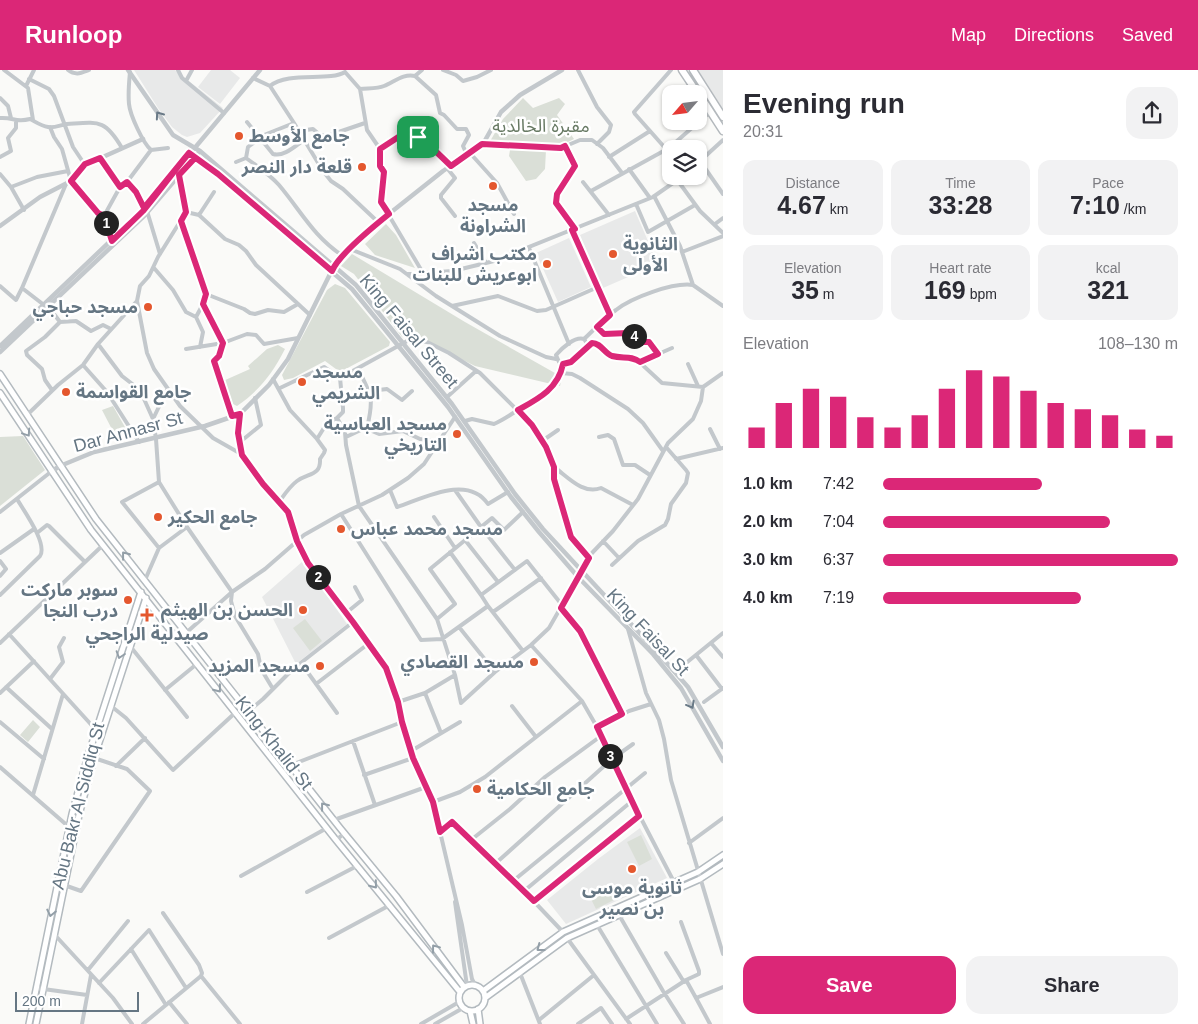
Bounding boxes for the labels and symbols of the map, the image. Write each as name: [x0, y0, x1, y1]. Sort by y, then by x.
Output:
north arrow: [662, 85, 708, 130]
one-way arrow: [156, 112, 165, 121]
pin: [397, 116, 439, 158]
park label: مقبرة الخالدية: [492, 116, 590, 137]
place label: جامع الأوسط: [249, 125, 350, 149]
marker: جامع الأوسط: [233, 130, 245, 142]
place label: قلعة دار النصر: [241, 157, 352, 178]
marker: قلعة دار النصر: [356, 161, 368, 173]
marker: مسجد الشراونة: [487, 180, 499, 192]
place label: مسجد الشراونة: [460, 195, 526, 237]
pin: 1: [94, 210, 118, 236]
place label: الثانوية الأولى: [623, 234, 678, 275]
place label: مكتب اشراف ابوعريش للبنات: [412, 244, 537, 286]
marker: الثانوية الأولى: [607, 248, 619, 260]
marker: مكتب اشراف ابوعريش للبنات: [541, 258, 553, 270]
street label: King Faisal Street: [356, 270, 462, 392]
place label: مسجد حباجي: [32, 297, 138, 321]
marker: مسجد حباجي: [142, 301, 154, 313]
pin: 4: [622, 324, 646, 348]
place label: مسجد الشريمي: [312, 362, 380, 407]
marker: مسجد الشريمي: [296, 376, 308, 388]
place label: جامع القواسمة: [76, 382, 191, 405]
marker: جامع القواسمة: [60, 386, 72, 398]
street label: Dar Annasr St: [71, 408, 185, 456]
place label: مسجد العباسية التاريخي: [324, 414, 447, 459]
one-way arrow: [21, 428, 30, 437]
marker: مسجد العباسية التاريخي: [451, 428, 463, 440]
place label: جامع الحكير: [167, 507, 257, 530]
marker: جامع الحكير: [152, 511, 164, 523]
place label: مسجد محمد عباس: [351, 519, 503, 539]
marker: مسجد محمد عباس: [335, 523, 347, 535]
one-way arrow: [122, 552, 131, 561]
pin: 2: [306, 564, 330, 590]
place label: سوبر ماركت درب النجا: [21, 580, 118, 622]
street label: King Faisal St: [603, 585, 693, 679]
marker: سوبر ماركت درب النجا: [122, 594, 134, 606]
place label: الحسن بن الهيثم: [161, 600, 293, 623]
marker: الحسن بن الهيثم: [297, 604, 309, 616]
marker: صيدلية الراجحي: [141, 609, 153, 621]
place label: صيدلية الراجحي: [85, 624, 209, 648]
one-way arrow: [116, 650, 126, 659]
place label: مسجد القصادي: [400, 652, 524, 676]
place label: مسجد المزيد: [208, 656, 310, 677]
marker: مسجد القصادي: [528, 656, 540, 668]
marker: مسجد المزيد: [314, 660, 326, 672]
one-way arrow: [213, 683, 221, 692]
street label: King Khalid St: [231, 692, 317, 794]
one-way arrow: [684, 700, 694, 709]
street label: Abu Bakr Al Siddiq St: [48, 721, 108, 891]
pin: 3: [598, 744, 622, 768]
place label: جامع الحكامية: [487, 779, 595, 802]
marker: جامع الحكامية: [471, 783, 483, 795]
one-way arrow: [320, 803, 329, 812]
marker: ثانوية موسى بن نصير: [626, 863, 638, 875]
place label: ثانوية موسى بن نصير: [582, 878, 682, 920]
one-way arrow: [368, 879, 376, 888]
one-way arrow: [47, 909, 57, 918]
one-way arrow: [536, 942, 546, 951]
one-way arrow: [432, 944, 441, 954]
scale bar: [15, 989, 139, 1012]

